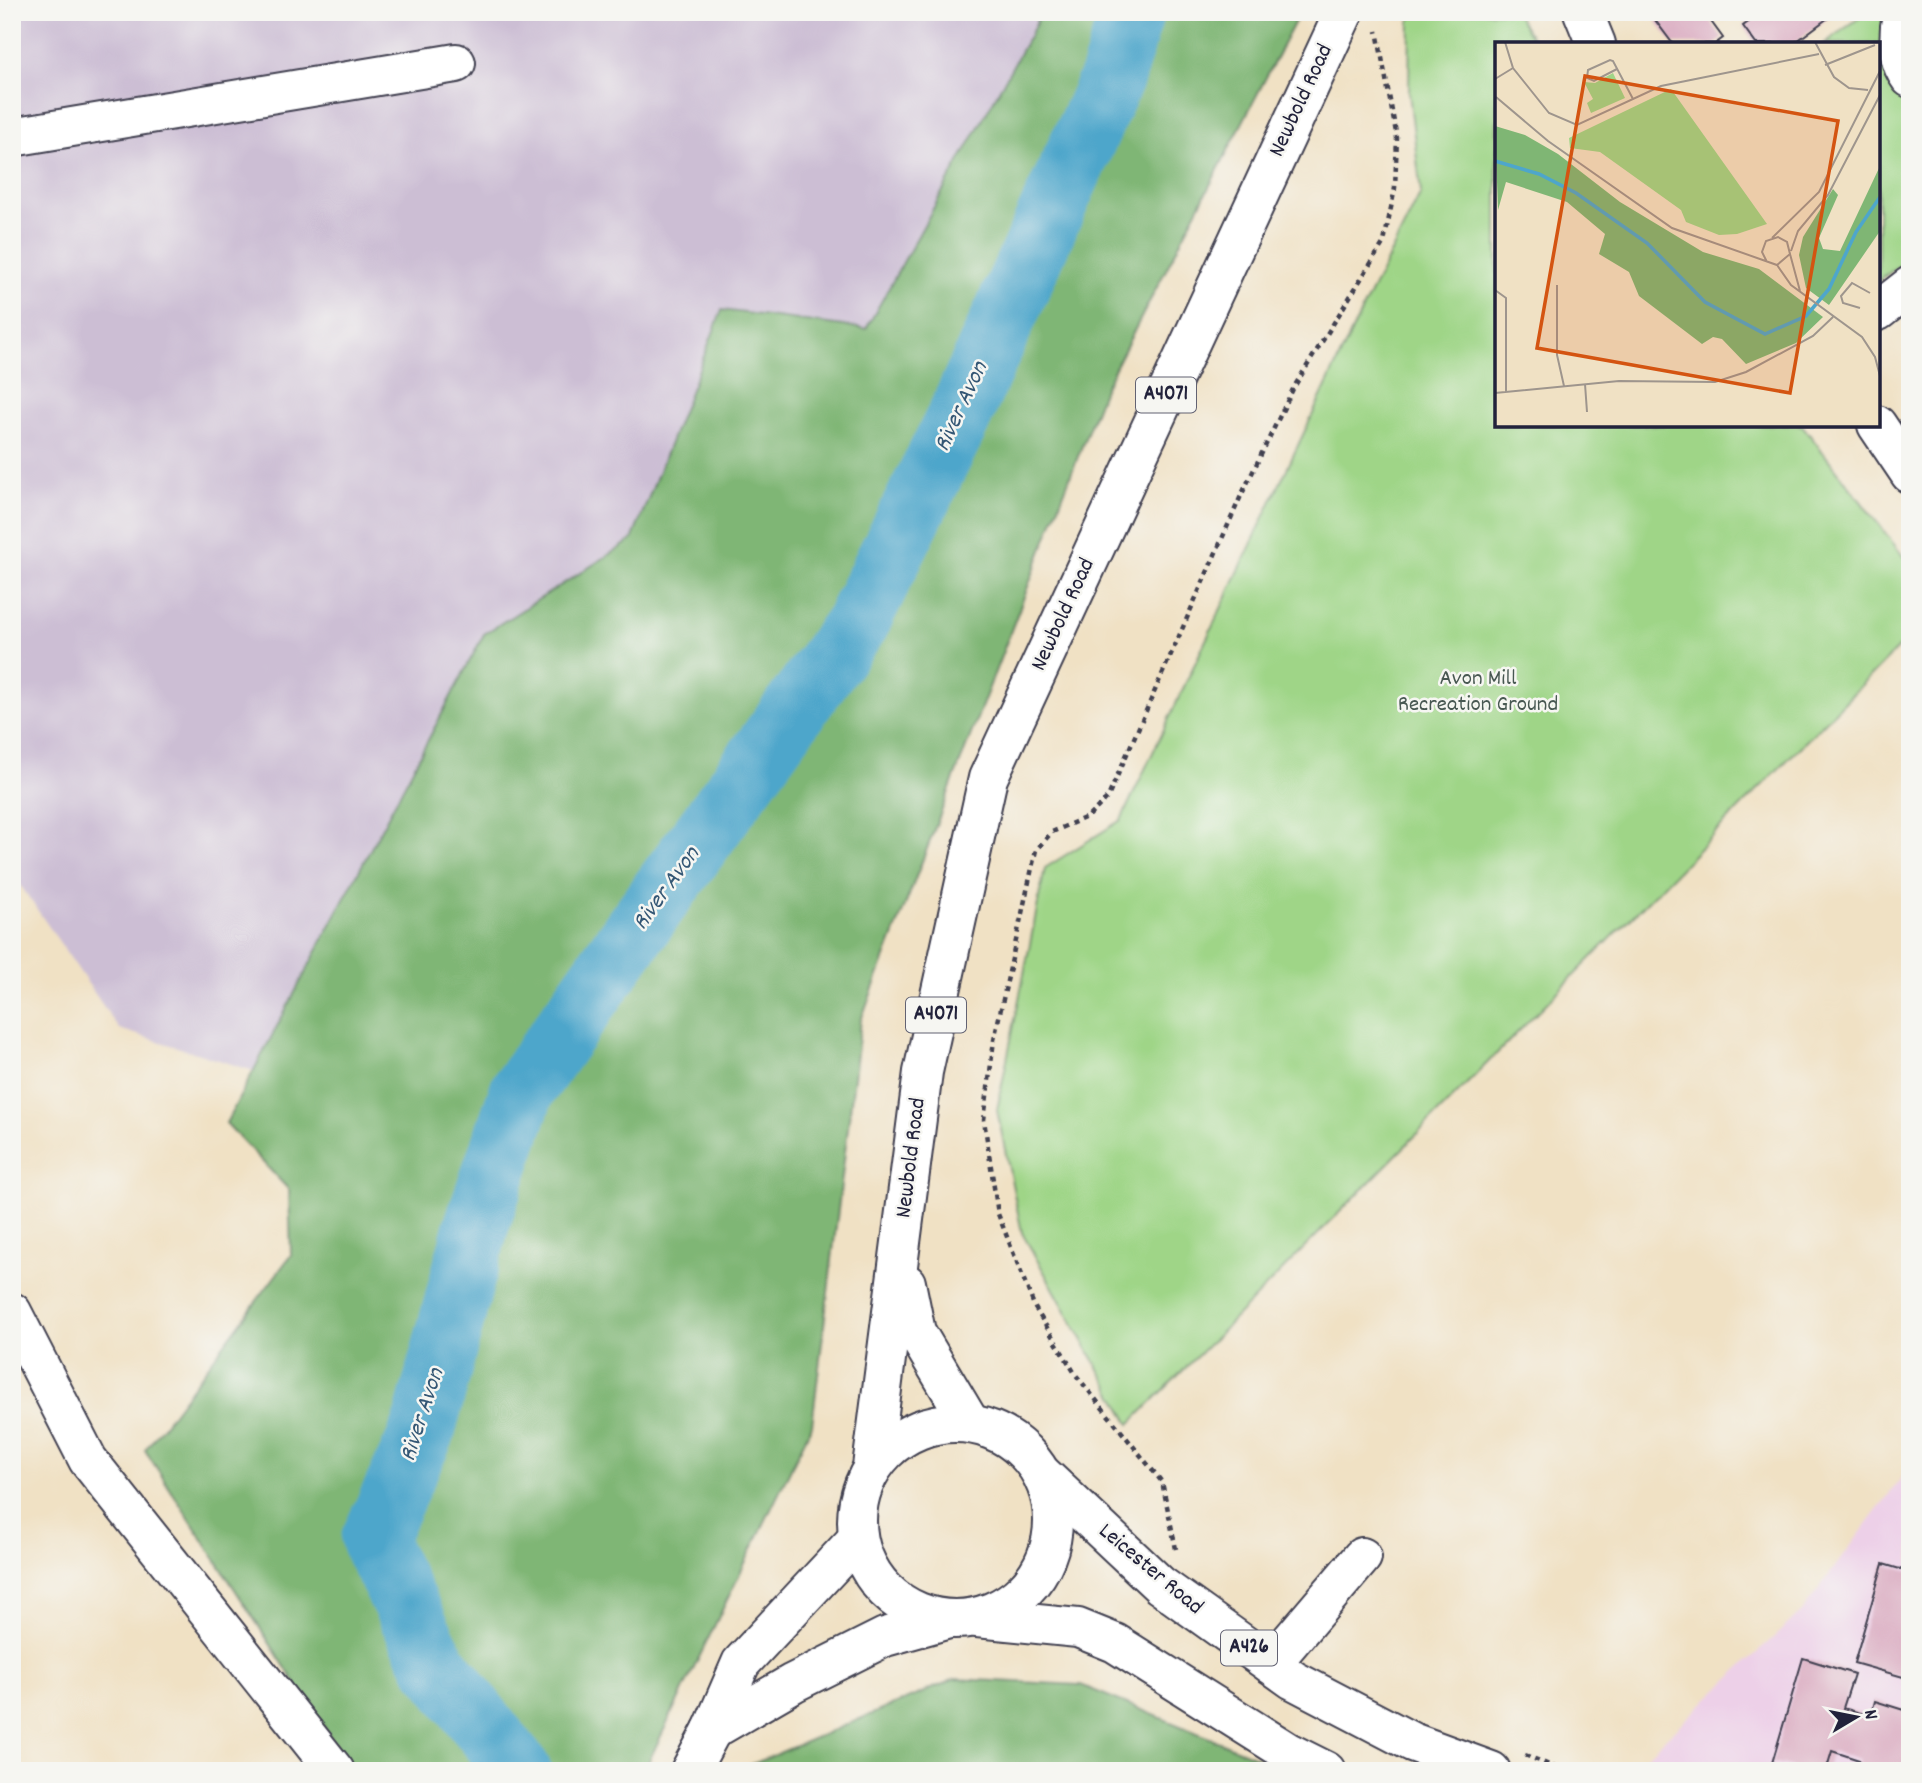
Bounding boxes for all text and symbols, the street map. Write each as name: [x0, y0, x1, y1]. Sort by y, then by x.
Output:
street label: Newbold Road: [1261, 39, 1343, 163]
inset map: [1495, 42, 1880, 427]
water label: River Avon: [926, 356, 998, 458]
road number: A4071: [1136, 378, 1196, 412]
street label: Newbold Road: [1023, 553, 1105, 677]
park label: Avon Mill Recreation Ground: [1398, 663, 1558, 722]
water label: River Avon: [625, 839, 709, 938]
road number: A4071: [906, 998, 966, 1032]
street label: Newbold Road: [888, 1096, 936, 1220]
water label: River Avon: [392, 1363, 454, 1466]
street label: Leicester Road: [1090, 1516, 1210, 1624]
road number: A426: [1221, 1630, 1277, 1666]
north arrow: [1820, 1682, 1890, 1752]
text: N: [1855, 1708, 1883, 1722]

